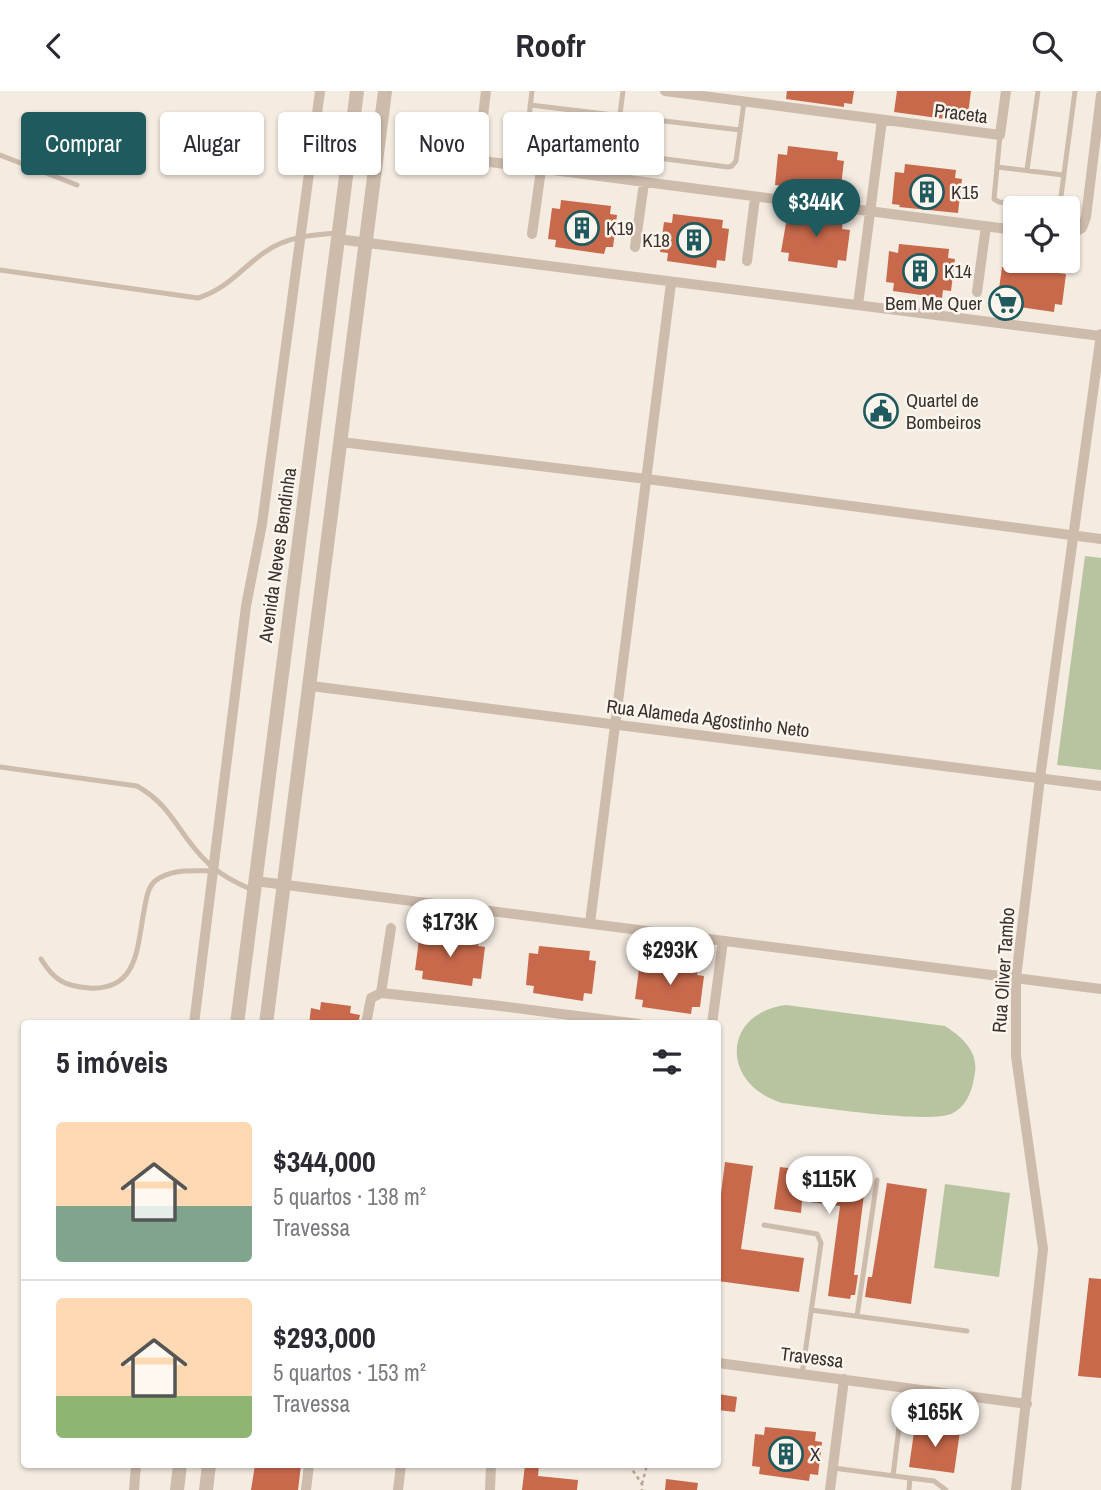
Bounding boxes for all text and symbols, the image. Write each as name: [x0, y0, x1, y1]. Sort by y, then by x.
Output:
text: Roofr: [516, 24, 585, 67]
icon: back: [35, 27, 73, 65]
icon: search: [1028, 27, 1066, 65]
street label: Praceta: [933, 97, 990, 129]
chip: Comprar: [21, 112, 146, 175]
chip: Alugar: [160, 112, 264, 175]
chip: Filtros: [278, 112, 381, 175]
chip: Novo: [395, 112, 489, 175]
chip: Apartamento: [503, 112, 664, 175]
building icon: K15: [908, 173, 946, 211]
pin: $344K: [767, 179, 865, 239]
place label: K15: [951, 179, 979, 205]
text: $344K: [788, 186, 844, 217]
map controls: [1003, 196, 1080, 273]
button: locate: [1003, 196, 1080, 273]
building icon: K19: [563, 209, 601, 247]
place label: K19: [606, 215, 634, 241]
building icon: K18: [675, 221, 713, 259]
place label: K18: [642, 227, 670, 253]
building icon: K14: [901, 252, 939, 290]
place label: K14: [944, 258, 972, 284]
supermarket icon: Bem Me Quer: [987, 284, 1025, 322]
place label: Bem Me Quer: [885, 290, 983, 316]
place label: Quartel de Bombeiros: [906, 387, 982, 435]
public building icon: Quartel de Bombeiros: [862, 392, 900, 430]
street label: Avenida Neves Bendinha: [252, 466, 302, 645]
street label: Rua Alameda Agostinho Neto: [605, 693, 811, 743]
pin: $173K: [401, 899, 499, 959]
text: $173K: [422, 906, 478, 937]
street label: Rua Oliver Tambo: [986, 906, 1020, 1034]
pin: $293K: [621, 927, 719, 987]
text: $293K: [642, 934, 698, 965]
text: 5 imóveis: [56, 1042, 168, 1082]
icon: filters: [648, 1043, 686, 1081]
text: $344,000: [273, 1141, 376, 1181]
icon: home: [112, 1150, 196, 1234]
pin: $115K: [780, 1157, 878, 1216]
text: $115K: [802, 1163, 856, 1194]
text: 5 quartos · 138 m²: [273, 1181, 426, 1212]
text: Travessa: [273, 1212, 350, 1243]
text: $293,000: [273, 1317, 376, 1357]
icon: home: [112, 1326, 196, 1410]
street label: Travessa: [779, 1340, 845, 1374]
text: 5 quartos · 153 m²: [273, 1357, 426, 1388]
text: Travessa: [273, 1388, 350, 1419]
pin: $165K: [886, 1389, 984, 1449]
text: $165K: [907, 1396, 963, 1427]
building icon: X: [767, 1435, 805, 1473]
place label: X: [810, 1441, 821, 1467]

